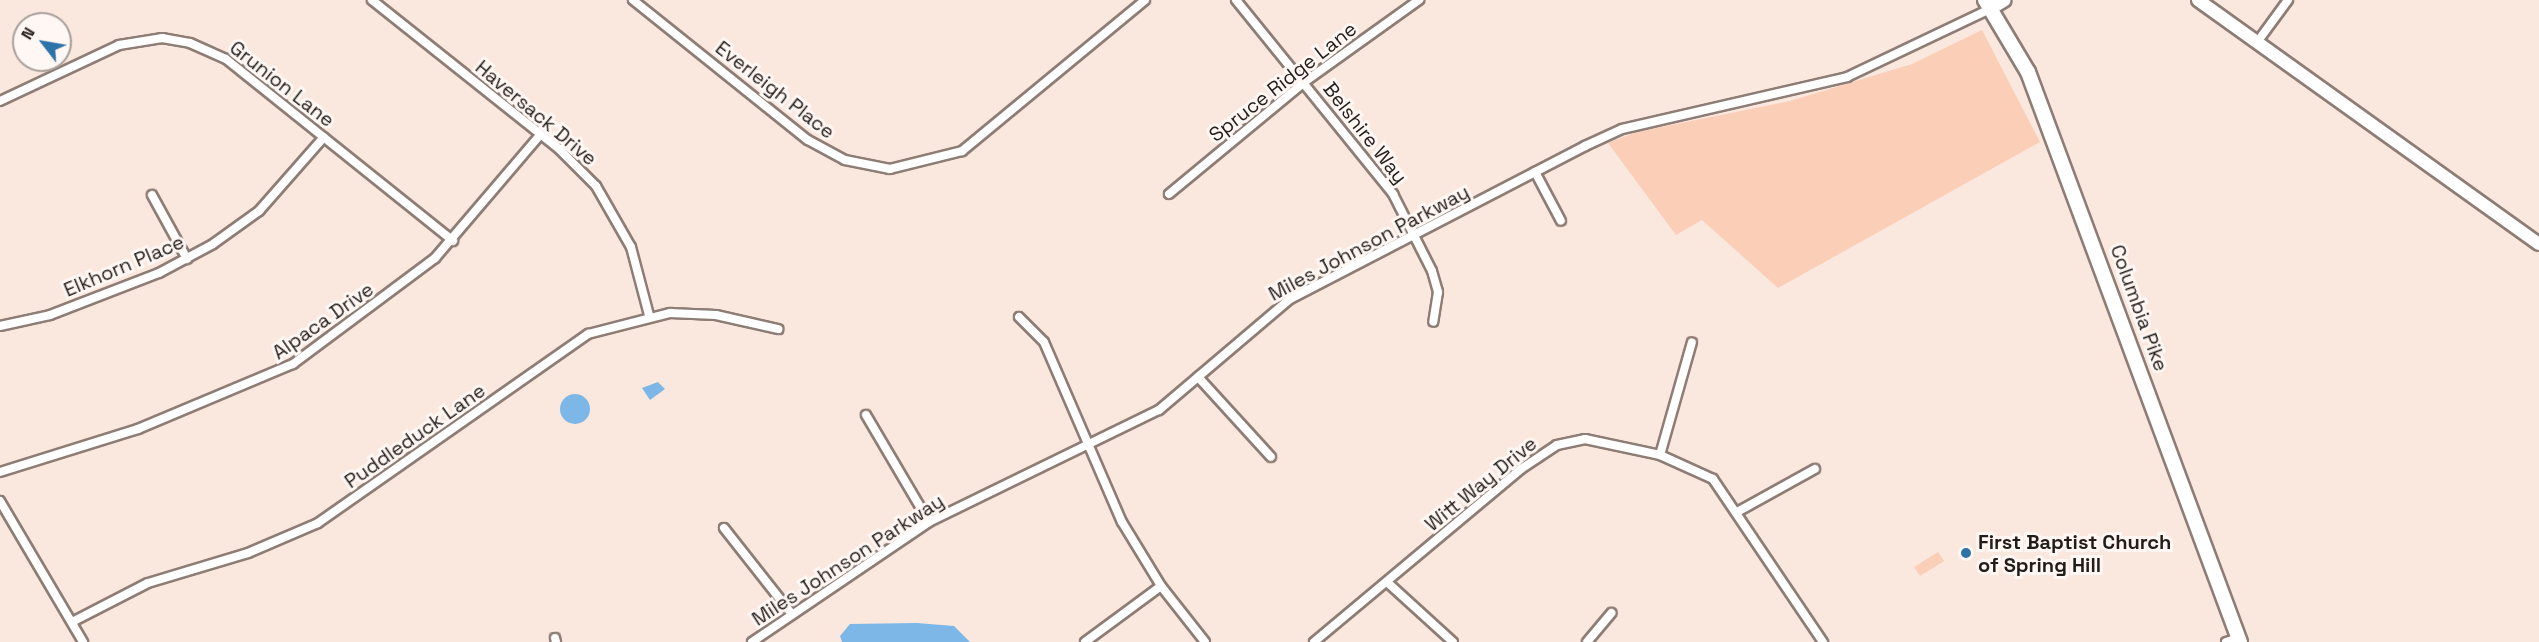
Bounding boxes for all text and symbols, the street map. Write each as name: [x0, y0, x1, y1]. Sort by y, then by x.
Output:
north arrow: [12, 12, 72, 72]
street label: Spruce Ridge Lane: [1204, 17, 1362, 147]
text: N: [16, 24, 40, 44]
street label: Grunion Lane: [225, 36, 339, 132]
street label: Everleigh Place: [711, 36, 839, 144]
street label: Haversack Drive: [470, 55, 602, 171]
street label: Belshire Way: [1318, 77, 1412, 189]
street label: Miles Johnson Parkway: [1264, 180, 1474, 306]
street label: Elkhorn Place: [60, 230, 188, 302]
street label: Columbia Pike: [2105, 241, 2173, 375]
street label: Alpaca Drive: [268, 277, 378, 365]
street label: Puddleduck Lane: [340, 378, 490, 494]
street label: Witt Way Drive: [1420, 432, 1542, 536]
street label: Miles Johnson Parkway: [748, 489, 948, 631]
place label: First Baptist Church of Spring Hill: [1978, 530, 2171, 577]
marker: First Baptist Church of Spring Hill: [1959, 546, 1973, 560]

